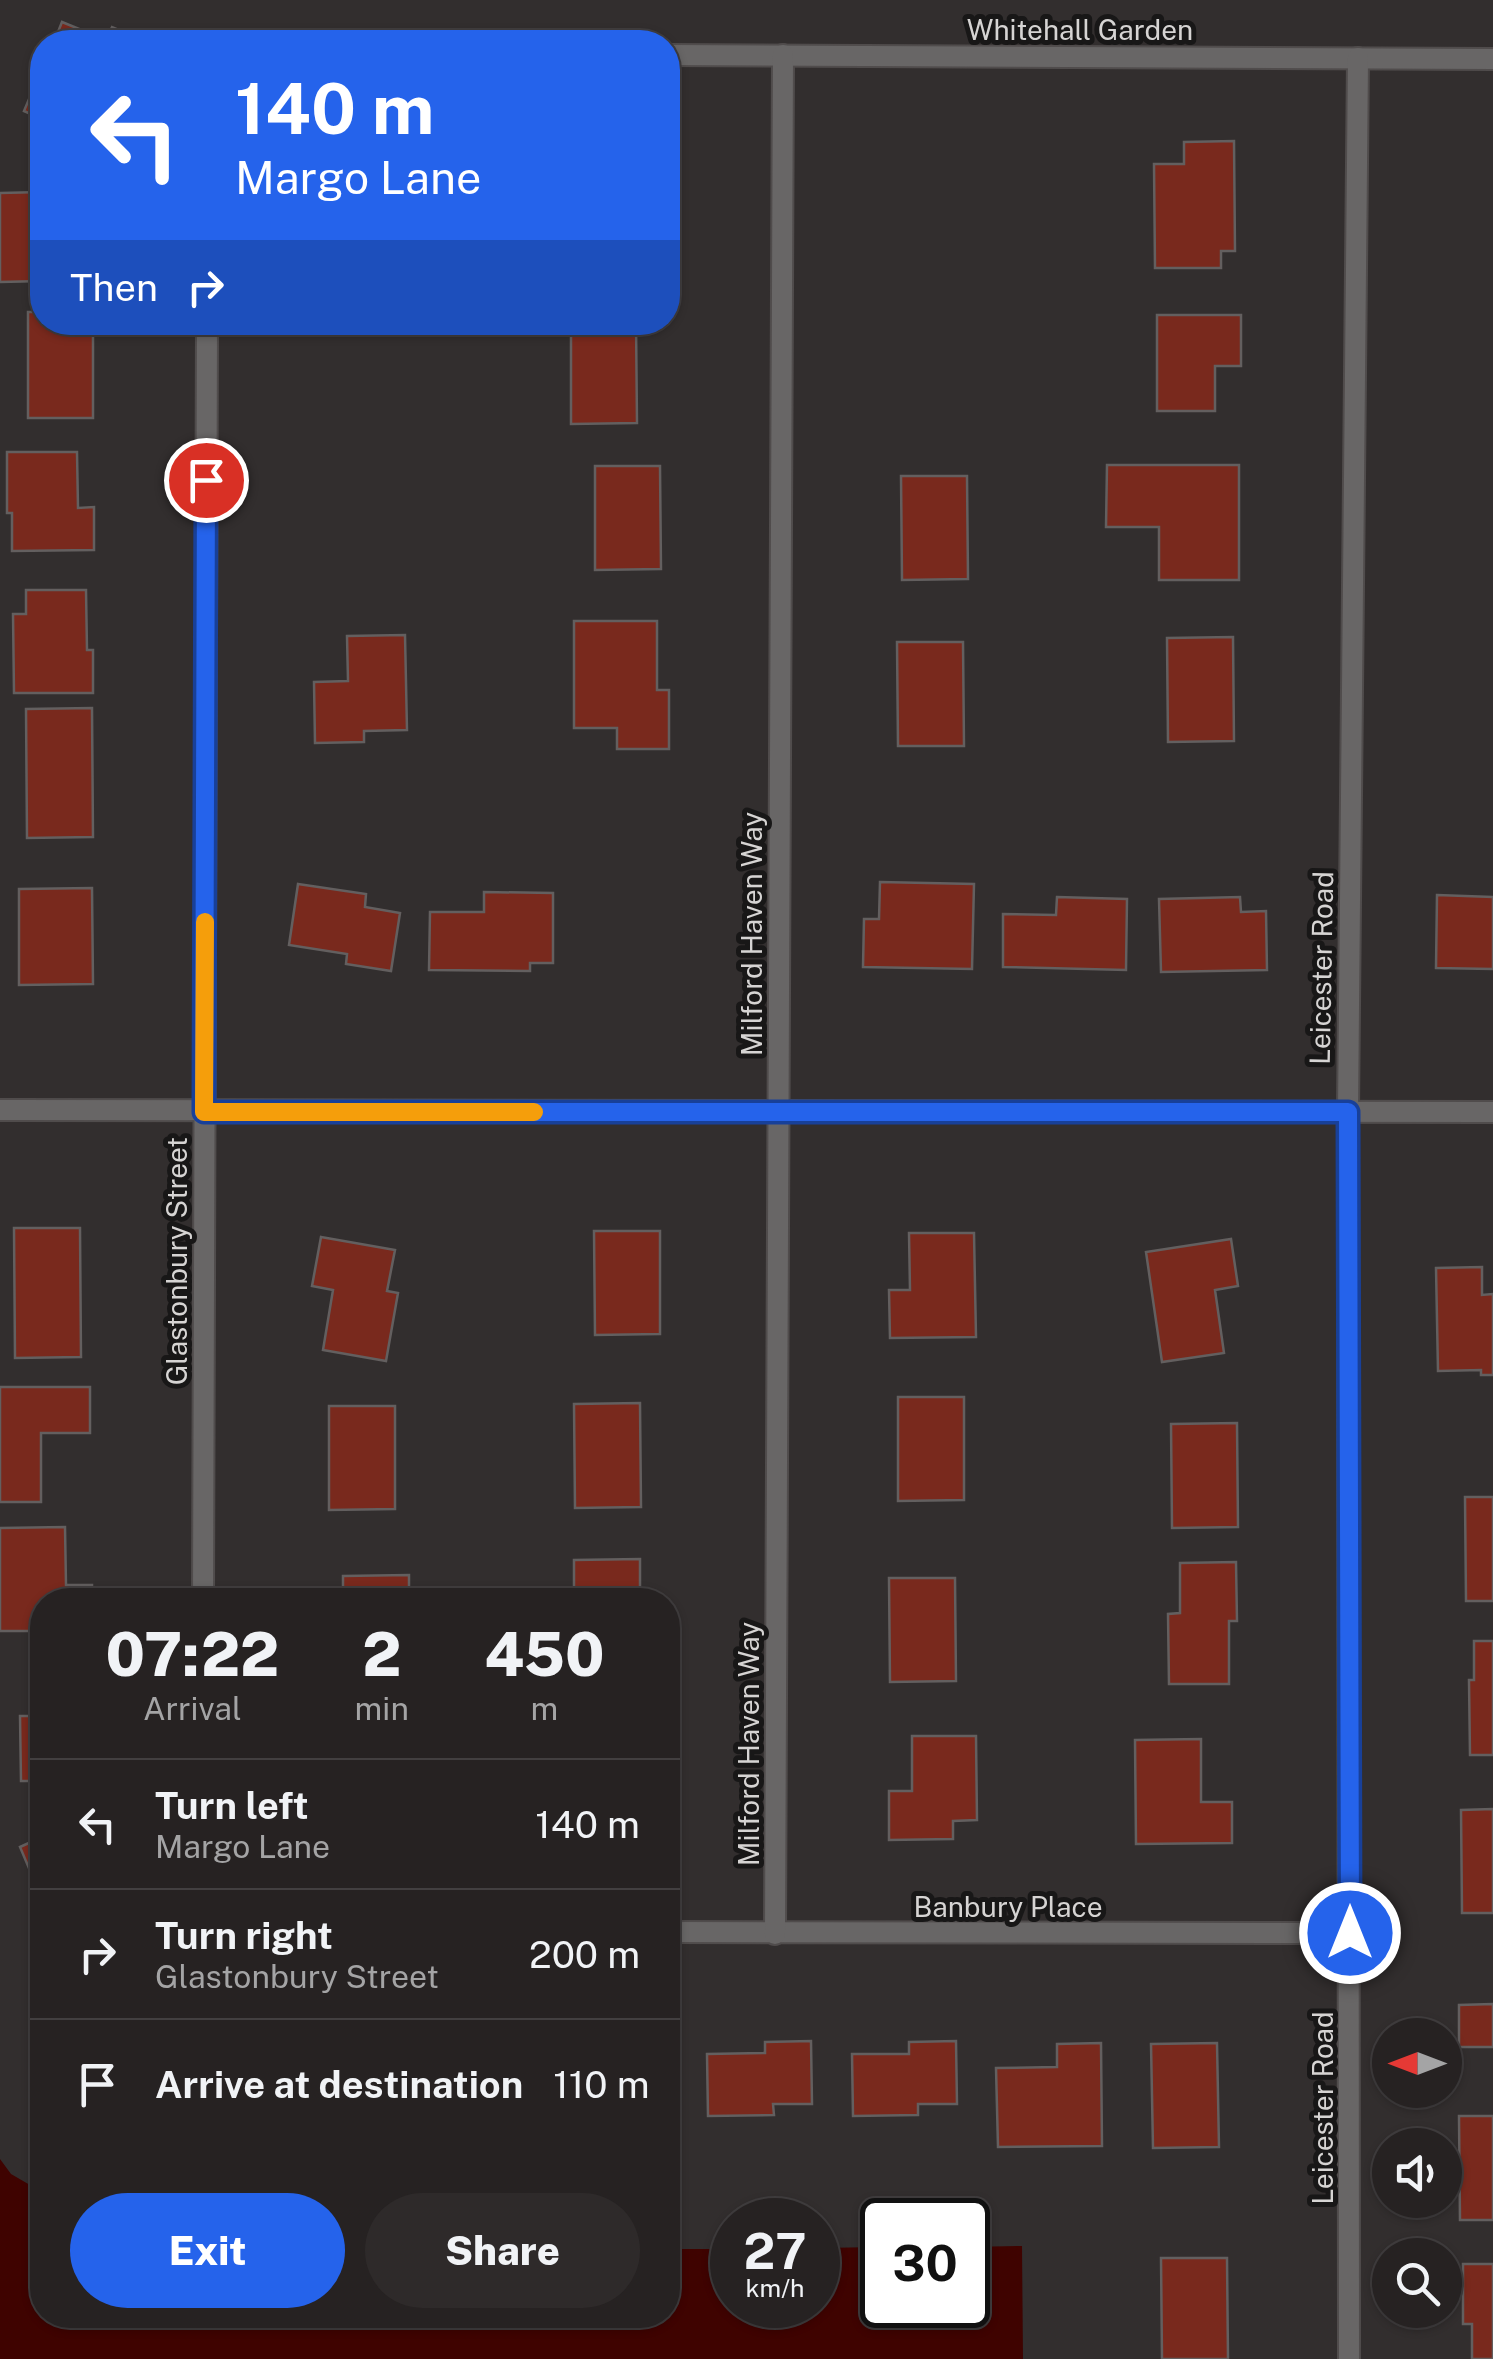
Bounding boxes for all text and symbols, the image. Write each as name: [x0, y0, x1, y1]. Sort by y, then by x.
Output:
street label: Whitehall Garden: [967, 13, 1193, 46]
text: 140 m: [235, 67, 434, 150]
icon: left: [70, 70, 200, 200]
text: Margo Lane: [235, 151, 481, 204]
icon: right: [178, 260, 233, 315]
text: Then: [70, 265, 158, 310]
pin: [164, 438, 249, 523]
icon: arrive: [179, 453, 234, 508]
street label: Milford Haven Way: [735, 812, 768, 1056]
street label: Leicester Road: [1303, 871, 1339, 1065]
street label: Glastonbury Street: [160, 1137, 193, 1385]
text: 07:22: [105, 1619, 279, 1690]
text: 2: [362, 1619, 401, 1690]
text: 450: [484, 1619, 605, 1690]
street label: Milford Haven Way: [732, 1622, 765, 1866]
text: Arrival: [143, 1690, 242, 1727]
text: min: [355, 1690, 409, 1727]
text: m: [531, 1690, 558, 1727]
text: Turn left: [155, 1783, 309, 1828]
icon: left: [70, 1797, 125, 1852]
text: 140 m: [535, 1802, 640, 1847]
text: Margo Lane: [155, 1828, 330, 1865]
position arrow: [1298, 1881, 1402, 1985]
street label: Banbury Place: [913, 1890, 1103, 1923]
text: Turn right: [155, 1913, 333, 1958]
icon: right: [70, 1927, 125, 1982]
text: 200 m: [529, 1932, 640, 1977]
text: Glastonbury Street: [155, 1958, 439, 1995]
street label: Leicester Road: [1306, 2011, 1339, 2205]
north arrow: [1372, 2018, 1462, 2108]
map controls: [1372, 2018, 1462, 2328]
icon: arrive: [70, 2057, 125, 2112]
text: Arrive at destination: [155, 2062, 523, 2107]
text: 110 m: [553, 2062, 650, 2107]
button: sound: [1372, 2128, 1462, 2218]
button: Exit: [70, 2193, 345, 2308]
button: Share: [365, 2193, 640, 2308]
speed limit sign: 30: [860, 2198, 990, 2328]
text: 27: [743, 2221, 807, 2280]
button: search: [1372, 2238, 1462, 2328]
text: km/h: [746, 2273, 804, 2303]

